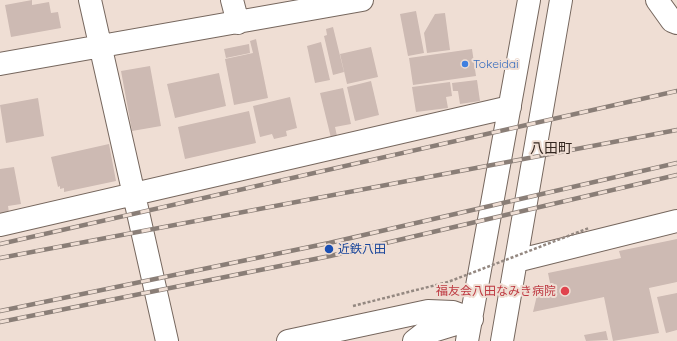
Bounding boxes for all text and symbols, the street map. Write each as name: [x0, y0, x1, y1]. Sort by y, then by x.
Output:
place label: Tokeidai: [473, 57, 519, 71]
marker: Tokeidai: [460, 59, 470, 69]
district label: 八田町: [530, 141, 572, 157]
place label: 近鉄八田: [338, 242, 386, 256]
marker: 近鉄八田: [323, 243, 335, 255]
place label: 福友会八田なみき病院: [436, 284, 556, 298]
marker: 福友会八田なみき病院: [559, 285, 571, 297]

